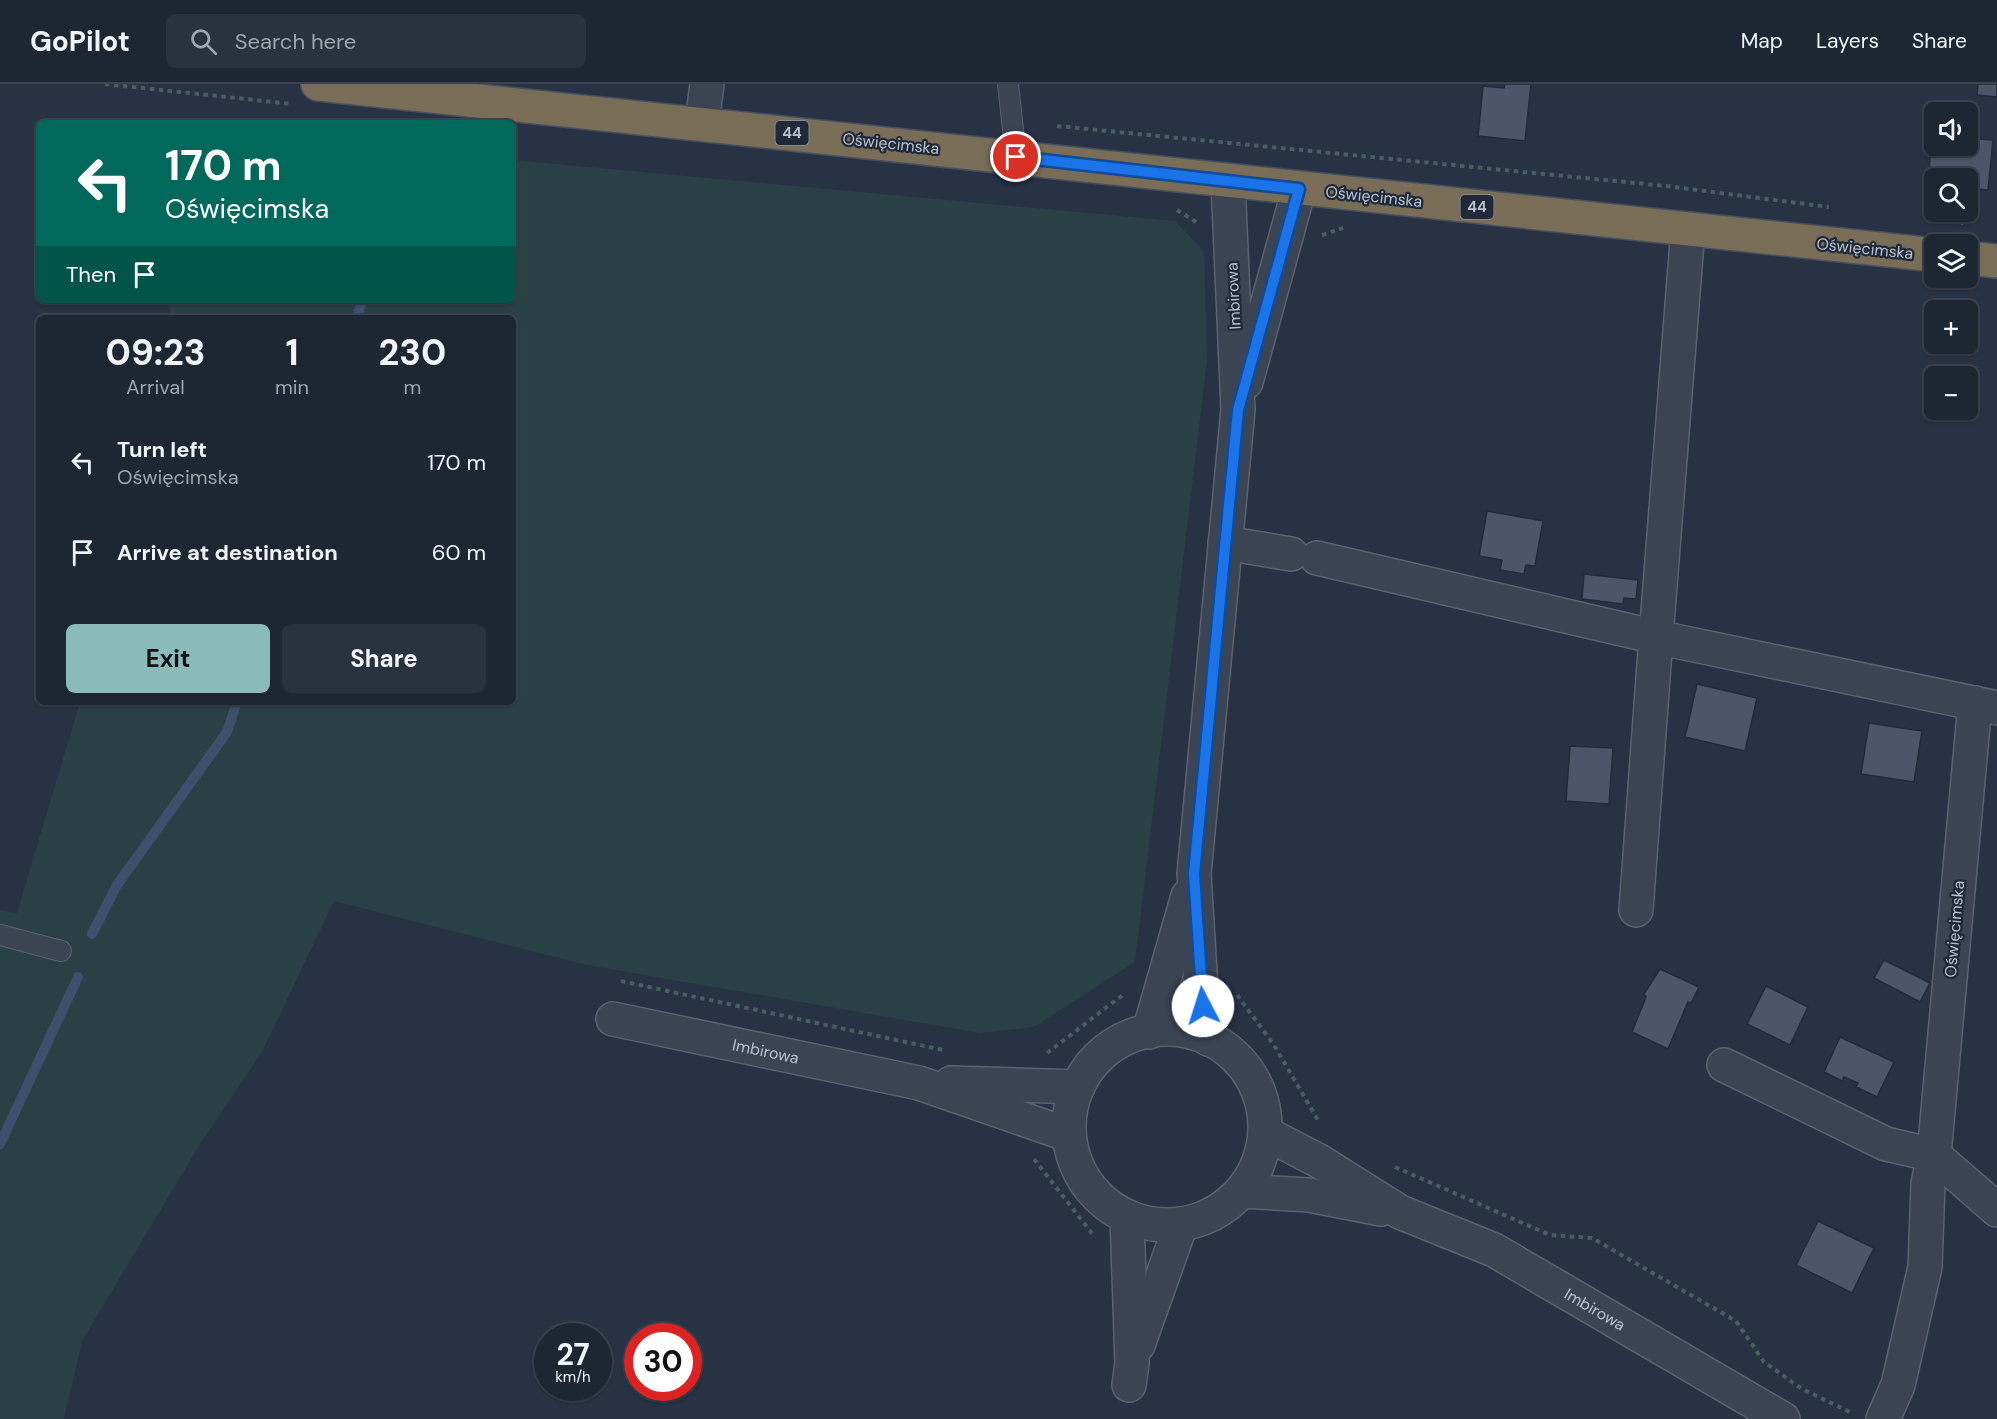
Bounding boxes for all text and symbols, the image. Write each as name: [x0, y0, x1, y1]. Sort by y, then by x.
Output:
search box: [166, 14, 586, 68]
text: GoPilot: [30, 23, 130, 60]
icon: search: [187, 25, 220, 58]
text: Search here: [235, 27, 356, 56]
text: Map: [1741, 27, 1783, 55]
text: Layers: [1816, 27, 1879, 55]
text: Share: [1912, 27, 1967, 55]
map controls: [1924, 102, 1978, 420]
button: sound: [1924, 102, 1978, 156]
road number: 44: [776, 121, 808, 145]
street label: Oświęcimska: [841, 128, 940, 159]
pin: [990, 131, 1041, 182]
text: 170 m: [165, 138, 282, 193]
icon: arrive: [999, 140, 1032, 173]
icon: left: [66, 144, 144, 222]
button: search: [1924, 168, 1978, 222]
street label: Oświęcimska: [1324, 181, 1423, 212]
text: Oświęcimska: [165, 191, 329, 226]
road number: 44: [1460, 195, 1494, 219]
street label: Oświęcimska: [1815, 233, 1914, 264]
button: layers: [1924, 234, 1978, 288]
icon: arrive: [128, 258, 161, 291]
text: Then: [66, 260, 116, 289]
street label: Imbirowa: [1221, 262, 1246, 330]
button: +: [1924, 300, 1978, 354]
text: 09:23: [106, 329, 205, 376]
text: 1: [285, 329, 299, 376]
text: 230: [379, 329, 446, 376]
button: −: [1924, 366, 1978, 420]
text: Arrival: [126, 374, 185, 400]
text: min: [275, 374, 309, 400]
text: m: [404, 374, 421, 400]
text: Turn left: [117, 435, 207, 464]
icon: left: [66, 446, 99, 479]
text: 170 m: [427, 448, 486, 477]
text: Oświęcimska: [117, 464, 239, 490]
icon: arrive: [66, 536, 99, 569]
text: Arrive at destination: [117, 538, 338, 567]
text: 60 m: [432, 538, 486, 567]
button: Exit: [66, 624, 270, 693]
button: Share: [282, 624, 486, 693]
street label: Oświęcimska: [1940, 880, 1969, 978]
position arrow: [1171, 974, 1235, 1038]
street label: Imbirowa: [730, 1034, 801, 1069]
street label: Imbirowa: [1560, 1283, 1629, 1336]
speed limit sign: 30: [624, 1323, 702, 1401]
text: 27: [556, 1335, 590, 1374]
text: km/h: [555, 1367, 591, 1387]

